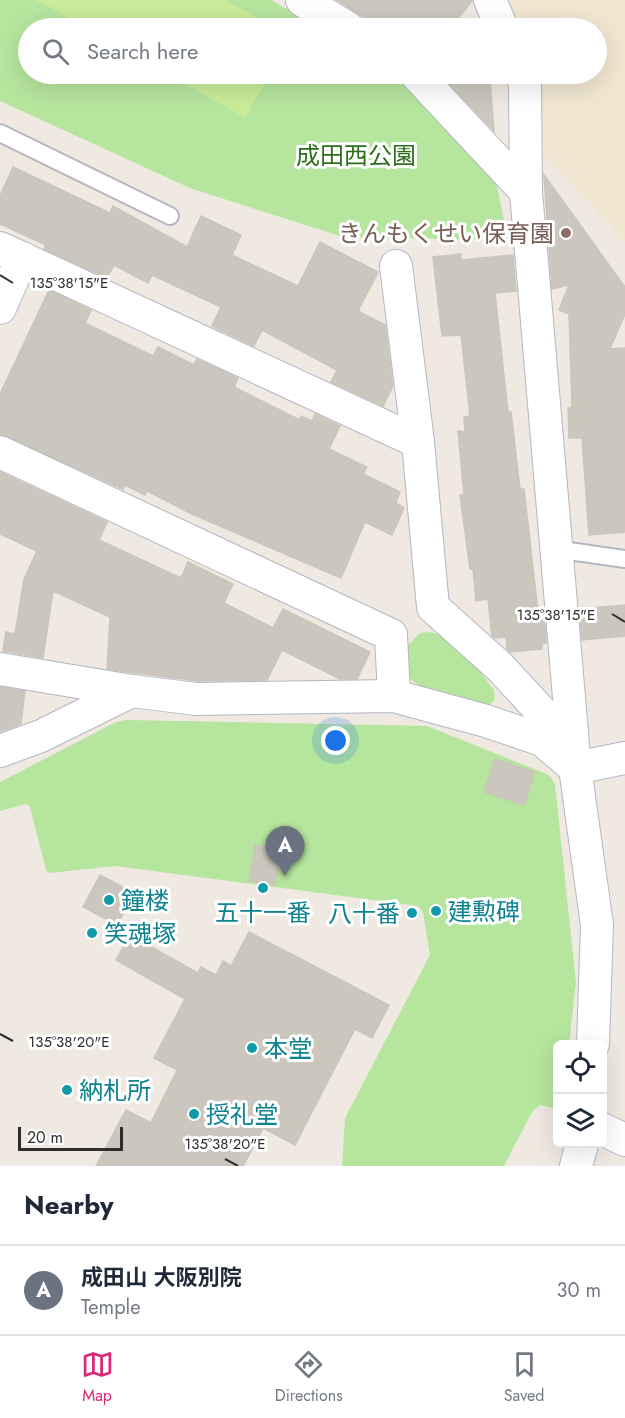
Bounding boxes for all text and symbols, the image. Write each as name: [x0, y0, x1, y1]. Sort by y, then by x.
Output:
search box: [18, 18, 607, 84]
icon: search: [39, 35, 72, 68]
text: Search here: [87, 35, 198, 67]
park label: 成田西公園: [296, 138, 416, 173]
place label: きんもくせい保育園: [338, 216, 554, 251]
marker: きんもくせい保育園: [559, 226, 573, 240]
text: 135°38'15"E: [30, 272, 108, 294]
text: 135°38'15"E: [517, 604, 595, 626]
your location: [321, 726, 350, 755]
pin: A: [266, 826, 304, 876]
marker: 五十一番: [256, 881, 270, 895]
place label: 鐘楼: [121, 883, 169, 918]
marker: 鐘楼: [102, 893, 116, 907]
place label: 建勲碑: [448, 894, 520, 929]
place label: 五十一番: [215, 895, 311, 930]
place label: 八十番: [328, 896, 400, 931]
marker: 建勲碑: [429, 904, 443, 918]
marker: 八十番: [405, 906, 419, 920]
place label: 笑魂塚: [104, 916, 176, 951]
marker: 笑魂塚: [85, 926, 99, 940]
text: 135°38'20"E: [29, 1031, 110, 1053]
place label: 本堂: [264, 1031, 312, 1066]
map controls: [553, 1040, 607, 1148]
button: locate: [553, 1040, 607, 1094]
marker: 本堂: [245, 1041, 259, 1055]
place label: 納札所: [79, 1073, 151, 1108]
marker: 納札所: [60, 1083, 74, 1097]
button: layers: [553, 1094, 607, 1148]
place label: 授礼堂: [206, 1097, 278, 1132]
marker: 授礼堂: [187, 1107, 201, 1121]
scale bar: [18, 1124, 123, 1152]
text: 20 m: [27, 1126, 63, 1149]
text: 135°38'20"E: [185, 1133, 266, 1155]
text: Nearby: [24, 1186, 113, 1224]
text: 成田山 大阪別院: [81, 1261, 242, 1293]
text: A: [36, 1276, 51, 1305]
text: 30 m: [556, 1276, 601, 1305]
text: Temple: [81, 1293, 141, 1322]
tab: Map: [81, 1348, 114, 1407]
tab: Directions: [275, 1348, 343, 1407]
tab: Saved: [504, 1348, 544, 1407]

